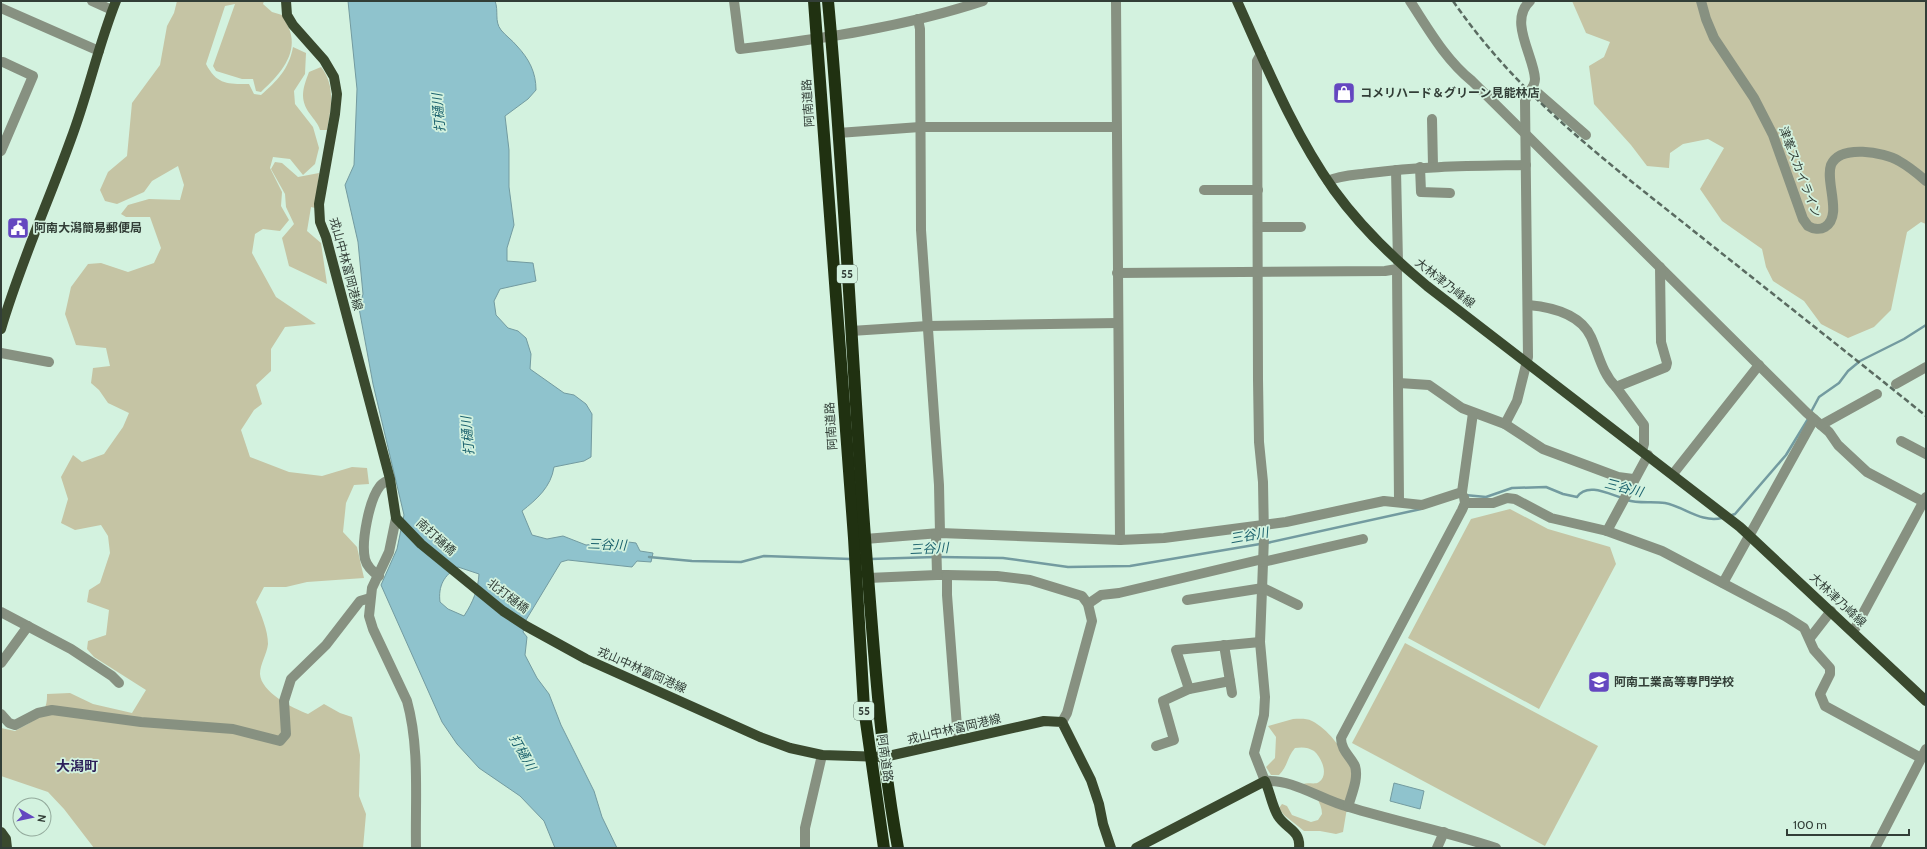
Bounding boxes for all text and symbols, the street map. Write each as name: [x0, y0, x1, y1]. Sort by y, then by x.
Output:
street label: 阿南道路: [798, 79, 817, 128]
shop icon: コメリハード＆グリーン見能林店: [1331, 80, 1357, 106]
place label: コメリハード＆グリーン見能林店: [1360, 85, 1539, 100]
water label: 打樋川: [428, 91, 448, 133]
street label: 津峯スカイライン: [1776, 124, 1825, 219]
public building icon: 阿南大潟簡易郵便局: [5, 215, 31, 241]
street label: 戎山中林富岡港線: [327, 216, 366, 312]
place label: 阿南大潟簡易郵便局: [34, 220, 142, 235]
street label: 大林津乃峰線: [1412, 255, 1478, 311]
road number: 55: [837, 265, 857, 283]
street label: 阿南道路: [821, 402, 840, 451]
water label: 打樋川: [457, 414, 477, 456]
water label: 三谷川: [1603, 475, 1647, 500]
street label: 南打樋橋: [413, 515, 459, 558]
water label: 三谷川: [1228, 523, 1272, 546]
water label: 三谷川: [587, 535, 629, 553]
water label: 三谷川: [909, 539, 951, 557]
street label: 大林津乃峰線: [1807, 570, 1870, 630]
street label: 北打樋橋: [485, 575, 532, 616]
street label: 戎山中林富岡港線: [595, 643, 689, 696]
school or university icon: 阿南工業高等専門学校: [1586, 669, 1612, 695]
place label: 阿南工業高等専門学校: [1614, 674, 1734, 689]
road number: 55: [854, 702, 874, 720]
street label: 戎山中林富岡港線: [905, 710, 1002, 747]
water label: 打樋川: [506, 731, 541, 775]
street label: 阿南道路: [875, 733, 896, 783]
district label: 大潟町: [56, 757, 98, 775]
north arrow: [12, 797, 52, 837]
scale bar: [1787, 811, 1909, 837]
text: N: [34, 814, 49, 824]
text: 100 m: [1793, 817, 1827, 832]

